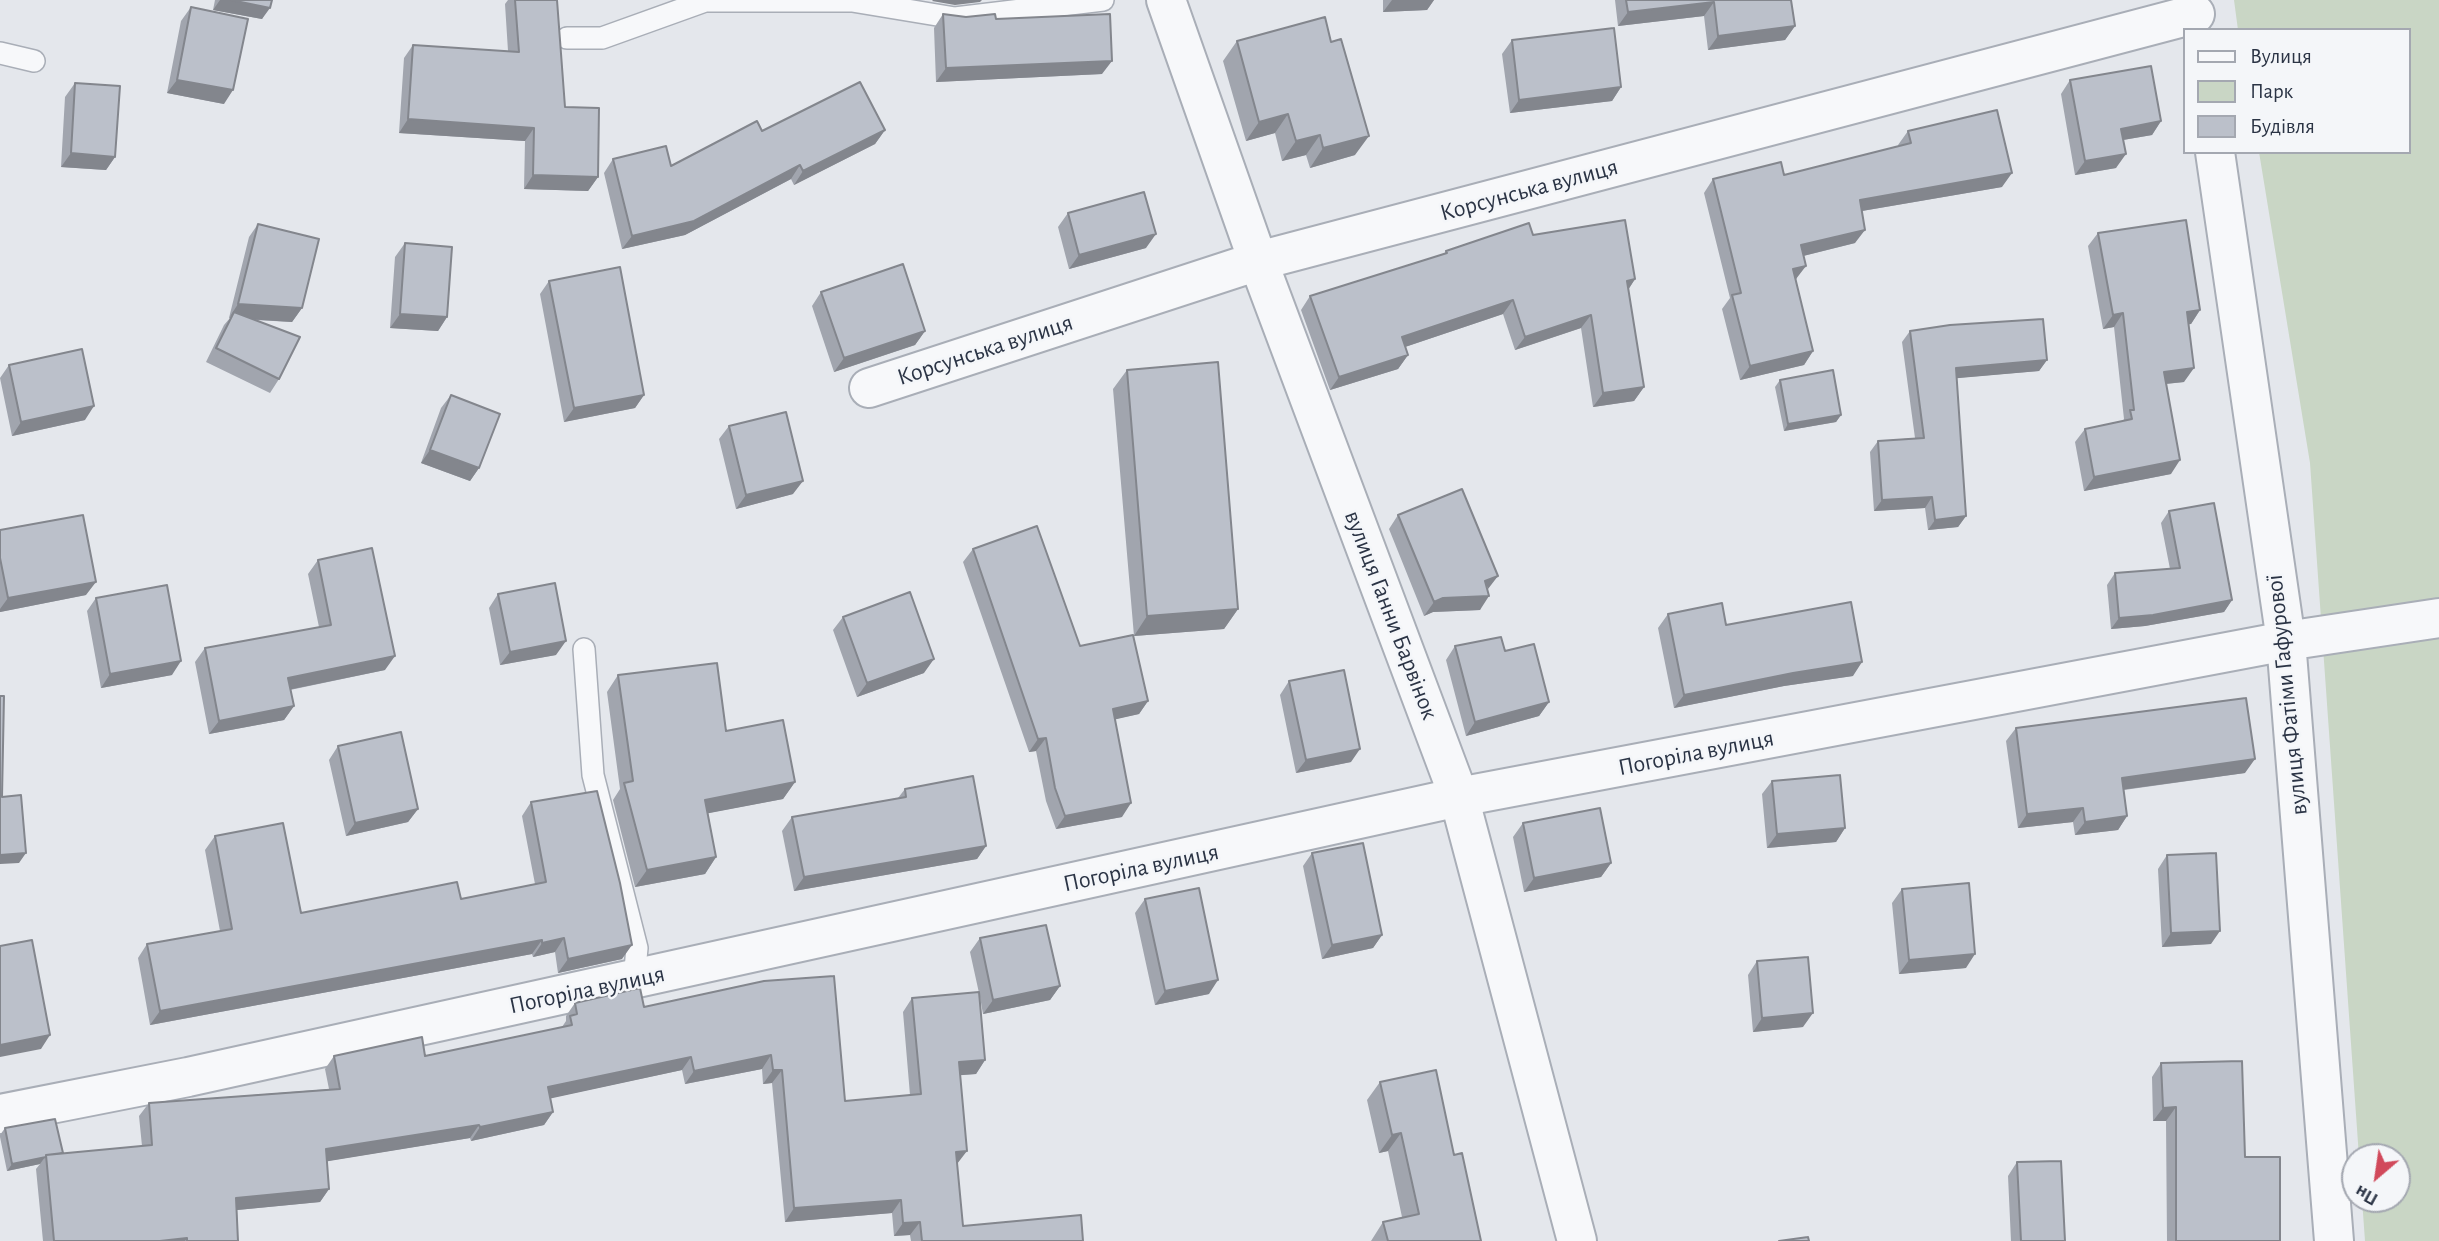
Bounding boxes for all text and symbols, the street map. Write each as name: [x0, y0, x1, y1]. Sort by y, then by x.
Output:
legend: [2184, 28, 2411, 154]
text: Вулиця: [2250, 46, 2312, 67]
text: Парк: [2250, 81, 2293, 102]
text: Будівля: [2250, 116, 2315, 137]
street label: Корсунська вулиця: [1437, 152, 1621, 228]
street label: Корсунська вулиця: [893, 308, 1077, 392]
street label: вулиця Ганни Барвінок: [1338, 506, 1444, 724]
street label: вулиця Фатіми Гафурової: [2260, 573, 2314, 817]
street label: Погоріла вулиця: [1616, 724, 1776, 782]
street label: Погоріла вулиця: [1061, 837, 1221, 899]
street label: Погоріла вулиця: [507, 959, 667, 1021]
north arrow: [2341, 1143, 2411, 1213]
text: Пн: [2352, 1181, 2381, 1209]

